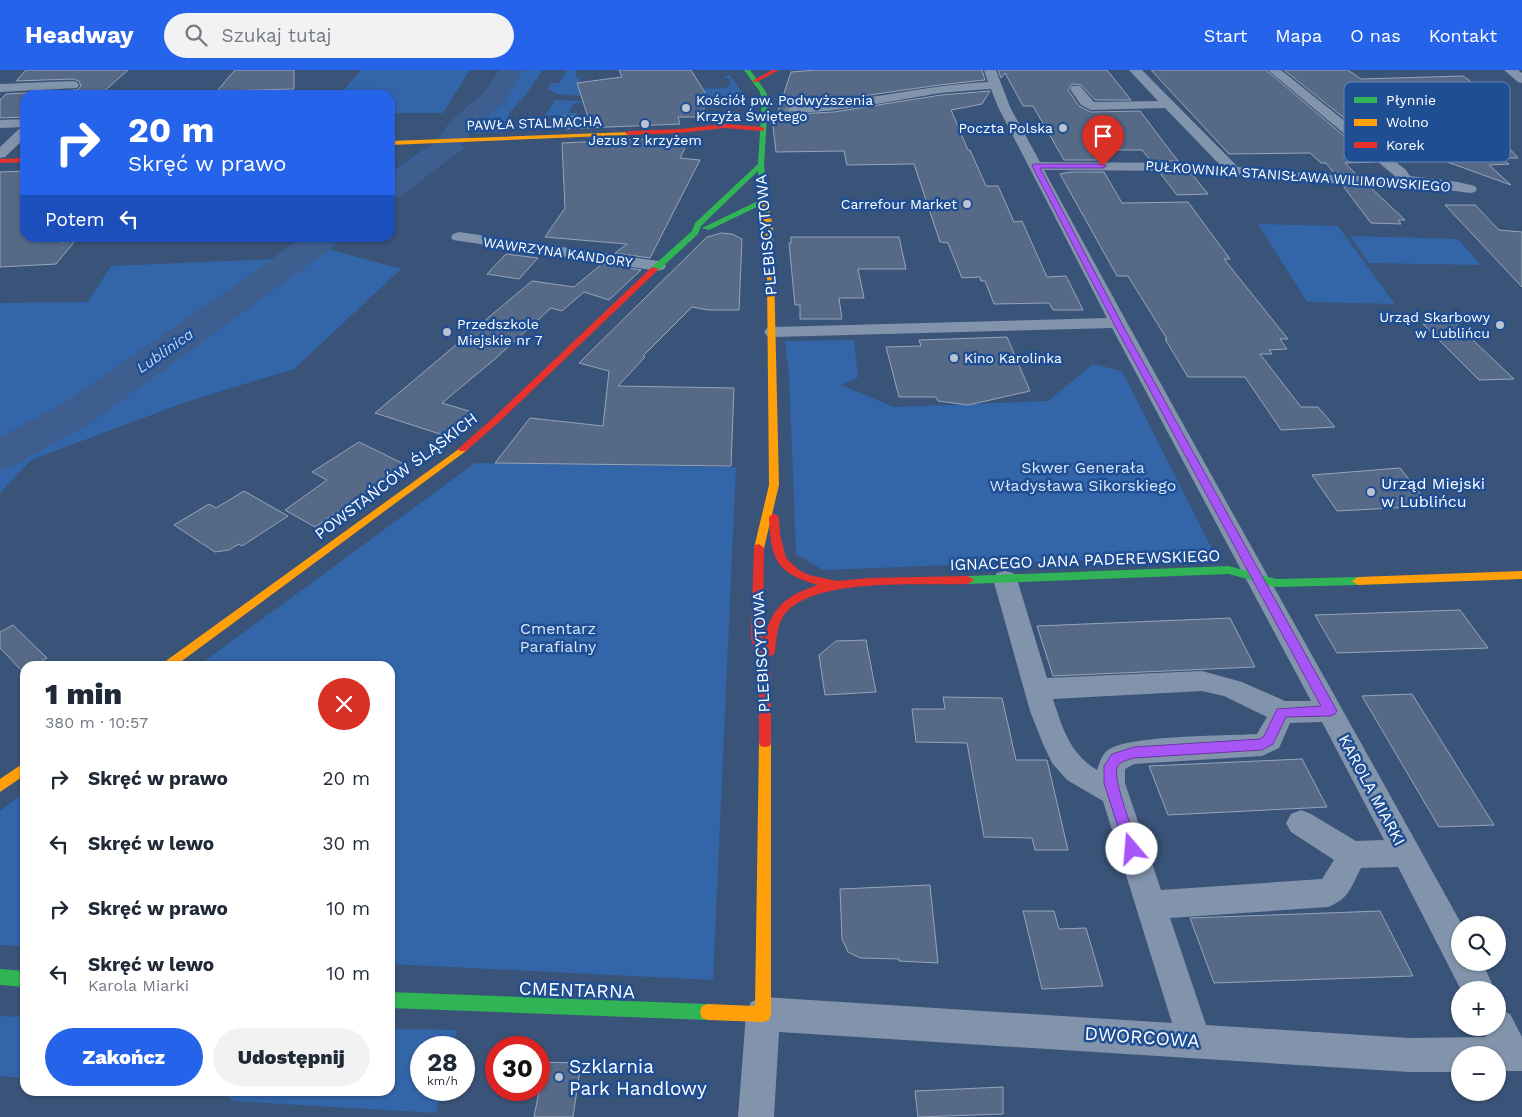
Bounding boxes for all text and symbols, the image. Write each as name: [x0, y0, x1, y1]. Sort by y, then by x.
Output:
search box: [164, 13, 514, 58]
text: Headway: [25, 21, 134, 49]
icon: search: [182, 21, 210, 49]
text: Szukaj tutaj: [222, 24, 331, 47]
text: Start: [1204, 25, 1247, 46]
text: Mapa: [1275, 25, 1322, 46]
text: O nas: [1350, 25, 1401, 46]
text: Kontakt: [1429, 25, 1497, 46]
legend: [1344, 82, 1510, 162]
place label: Kościół pw. Podwyższenia Krzyża Świętego: [696, 92, 873, 124]
text: Płynnie: [1386, 92, 1436, 108]
marker: Kościół pw. Podwyższenia Krzyża Świętego: [680, 102, 692, 114]
text: 20 m: [128, 109, 214, 151]
icon: right: [45, 110, 110, 175]
street label: PAWŁA STALMACHA: [466, 113, 602, 133]
text: Wolno: [1386, 114, 1429, 130]
pin: [1082, 115, 1124, 166]
marker: Jezus z krzyżem: [639, 118, 651, 130]
place label: Poczta Polska: [958, 120, 1053, 136]
marker: Poczta Polska: [1057, 122, 1069, 134]
icon: arrive: [1089, 122, 1117, 150]
place label: Jezus z krzyżem: [588, 132, 702, 148]
text: Korek: [1386, 137, 1425, 153]
text: Skręć w prawo: [128, 151, 287, 176]
street label: PUŁKOWNIKA STANISŁAWA WILIMOWSKIEGO: [1145, 157, 1451, 195]
street label: PLEBISCYTOWA: [751, 173, 781, 296]
place label: Carrefour Market: [841, 196, 957, 212]
marker: Carrefour Market: [961, 198, 973, 210]
icon: left: [115, 205, 143, 233]
text: Potem: [45, 208, 105, 231]
street label: WAWRZYNA KANDORY: [482, 234, 634, 270]
place label: Urząd Skarbowy w Lublińcu: [1379, 309, 1491, 341]
place label: Przedszkole Miejskie nr 7: [457, 316, 543, 348]
marker: Urząd Skarbowy w Lublińcu: [1494, 319, 1506, 331]
water label: Lublinica: [133, 325, 197, 377]
marker: Przedszkole Miejskie nr 7: [441, 326, 453, 338]
place label: Kino Karolinka: [964, 350, 1062, 366]
marker: Kino Karolinka: [948, 352, 960, 364]
street label: POWSTAŃCÓW ŚLĄSKICH: [311, 409, 481, 543]
park label: Skwer Generała Władysława Sikorskiego: [990, 458, 1176, 495]
place label: Urząd Miejski w Lublińcu: [1381, 474, 1485, 511]
marker: Urząd Miejski w Lublińcu: [1365, 486, 1377, 498]
street label: IGNACEGO JANA PADEREWSKIEGO: [949, 546, 1221, 574]
street label: PLEBISCYTOWA: [748, 590, 774, 713]
park label: Cmentarz Parafialny: [520, 619, 597, 656]
text: 1 min: [45, 676, 122, 711]
button: close: [318, 678, 370, 730]
text: 380 m · 10:57: [45, 713, 148, 732]
street label: KAROLA MIARKI: [1335, 731, 1409, 849]
icon: right: [45, 765, 73, 793]
text: Skręć w prawo: [88, 767, 228, 790]
text: 20 m: [323, 767, 370, 790]
position arrow: [1105, 822, 1157, 874]
icon: left: [45, 830, 73, 858]
text: Skręć w lewo: [88, 832, 214, 855]
text: 30 m: [323, 832, 370, 855]
icon: right: [45, 895, 73, 923]
text: Skręć w prawo: [88, 897, 228, 920]
text: 10 m: [326, 897, 370, 920]
map controls: [1451, 916, 1506, 1101]
button: search: [1451, 916, 1506, 971]
text: Skręć w lewo: [88, 953, 214, 976]
icon: left: [45, 960, 73, 988]
text: 10 m: [326, 962, 370, 985]
text: Karola Miarki: [88, 976, 189, 995]
street label: CMENTARNA: [518, 976, 636, 1004]
button: +: [1451, 981, 1506, 1036]
street label: DWORCOWA: [1084, 1021, 1201, 1053]
button: Zakończ: [45, 1028, 203, 1086]
button: Udostępnij: [213, 1028, 370, 1086]
speed limit sign: 30: [485, 1036, 550, 1101]
button: −: [1451, 1046, 1506, 1101]
text: 28: [427, 1048, 458, 1077]
place label: Szklarnia Park Handlowy: [569, 1055, 707, 1100]
marker: Szklarnia Park Handlowy: [553, 1071, 565, 1083]
text: km/h: [427, 1074, 458, 1088]

